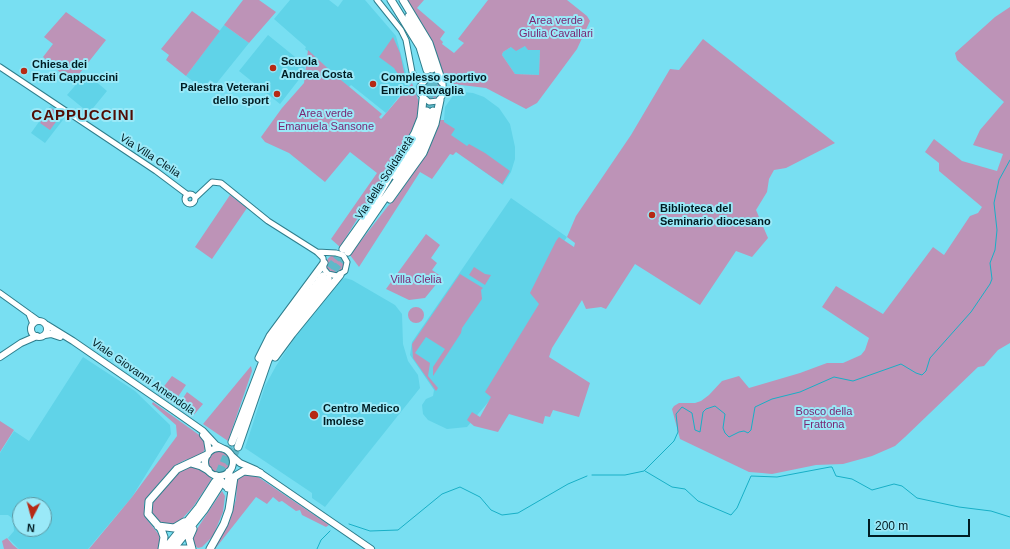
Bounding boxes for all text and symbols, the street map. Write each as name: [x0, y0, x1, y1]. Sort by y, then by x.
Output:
park label: Area verde Giulia Cavallari: [519, 14, 593, 40]
place label: Scuola Andrea Costa: [281, 55, 353, 81]
place label: Chiesa dei Frati Cappuccini: [32, 58, 118, 84]
marker: Scuola Andrea Costa: [268, 63, 278, 73]
marker: Chiesa dei Frati Cappuccini: [19, 66, 29, 76]
place label: Complesso sportivo Enrico Ravaglia: [381, 71, 487, 97]
marker: Complesso sportivo Enrico Ravaglia: [368, 79, 378, 89]
place label: Palestra Veterani dello sport: [180, 81, 269, 107]
marker: Palestra Veterani dello sport: [272, 89, 282, 99]
district label: CAPPUCCINI: [31, 107, 135, 125]
park label: Area verde Emanuela Sansone: [278, 107, 374, 133]
street label: Via Villa Clelia: [117, 131, 183, 181]
street label: Via della Solidarietà: [353, 134, 417, 222]
place label: Biblioteca del Seminario diocesano: [660, 202, 771, 228]
marker: Biblioteca del Seminario diocesano: [647, 210, 657, 220]
park label: Villa Clelia: [390, 273, 442, 287]
street label: Viale Giovanni Amendola: [89, 336, 197, 418]
place label: Centro Medico Imolese: [323, 402, 399, 428]
park label: Bosco della Frattona: [796, 405, 852, 431]
marker: Centro Medico Imolese: [308, 409, 320, 421]
north arrow: [12, 497, 52, 537]
scale bar: [870, 511, 972, 537]
text: 200 m: [875, 519, 908, 533]
text: N: [26, 522, 35, 534]

